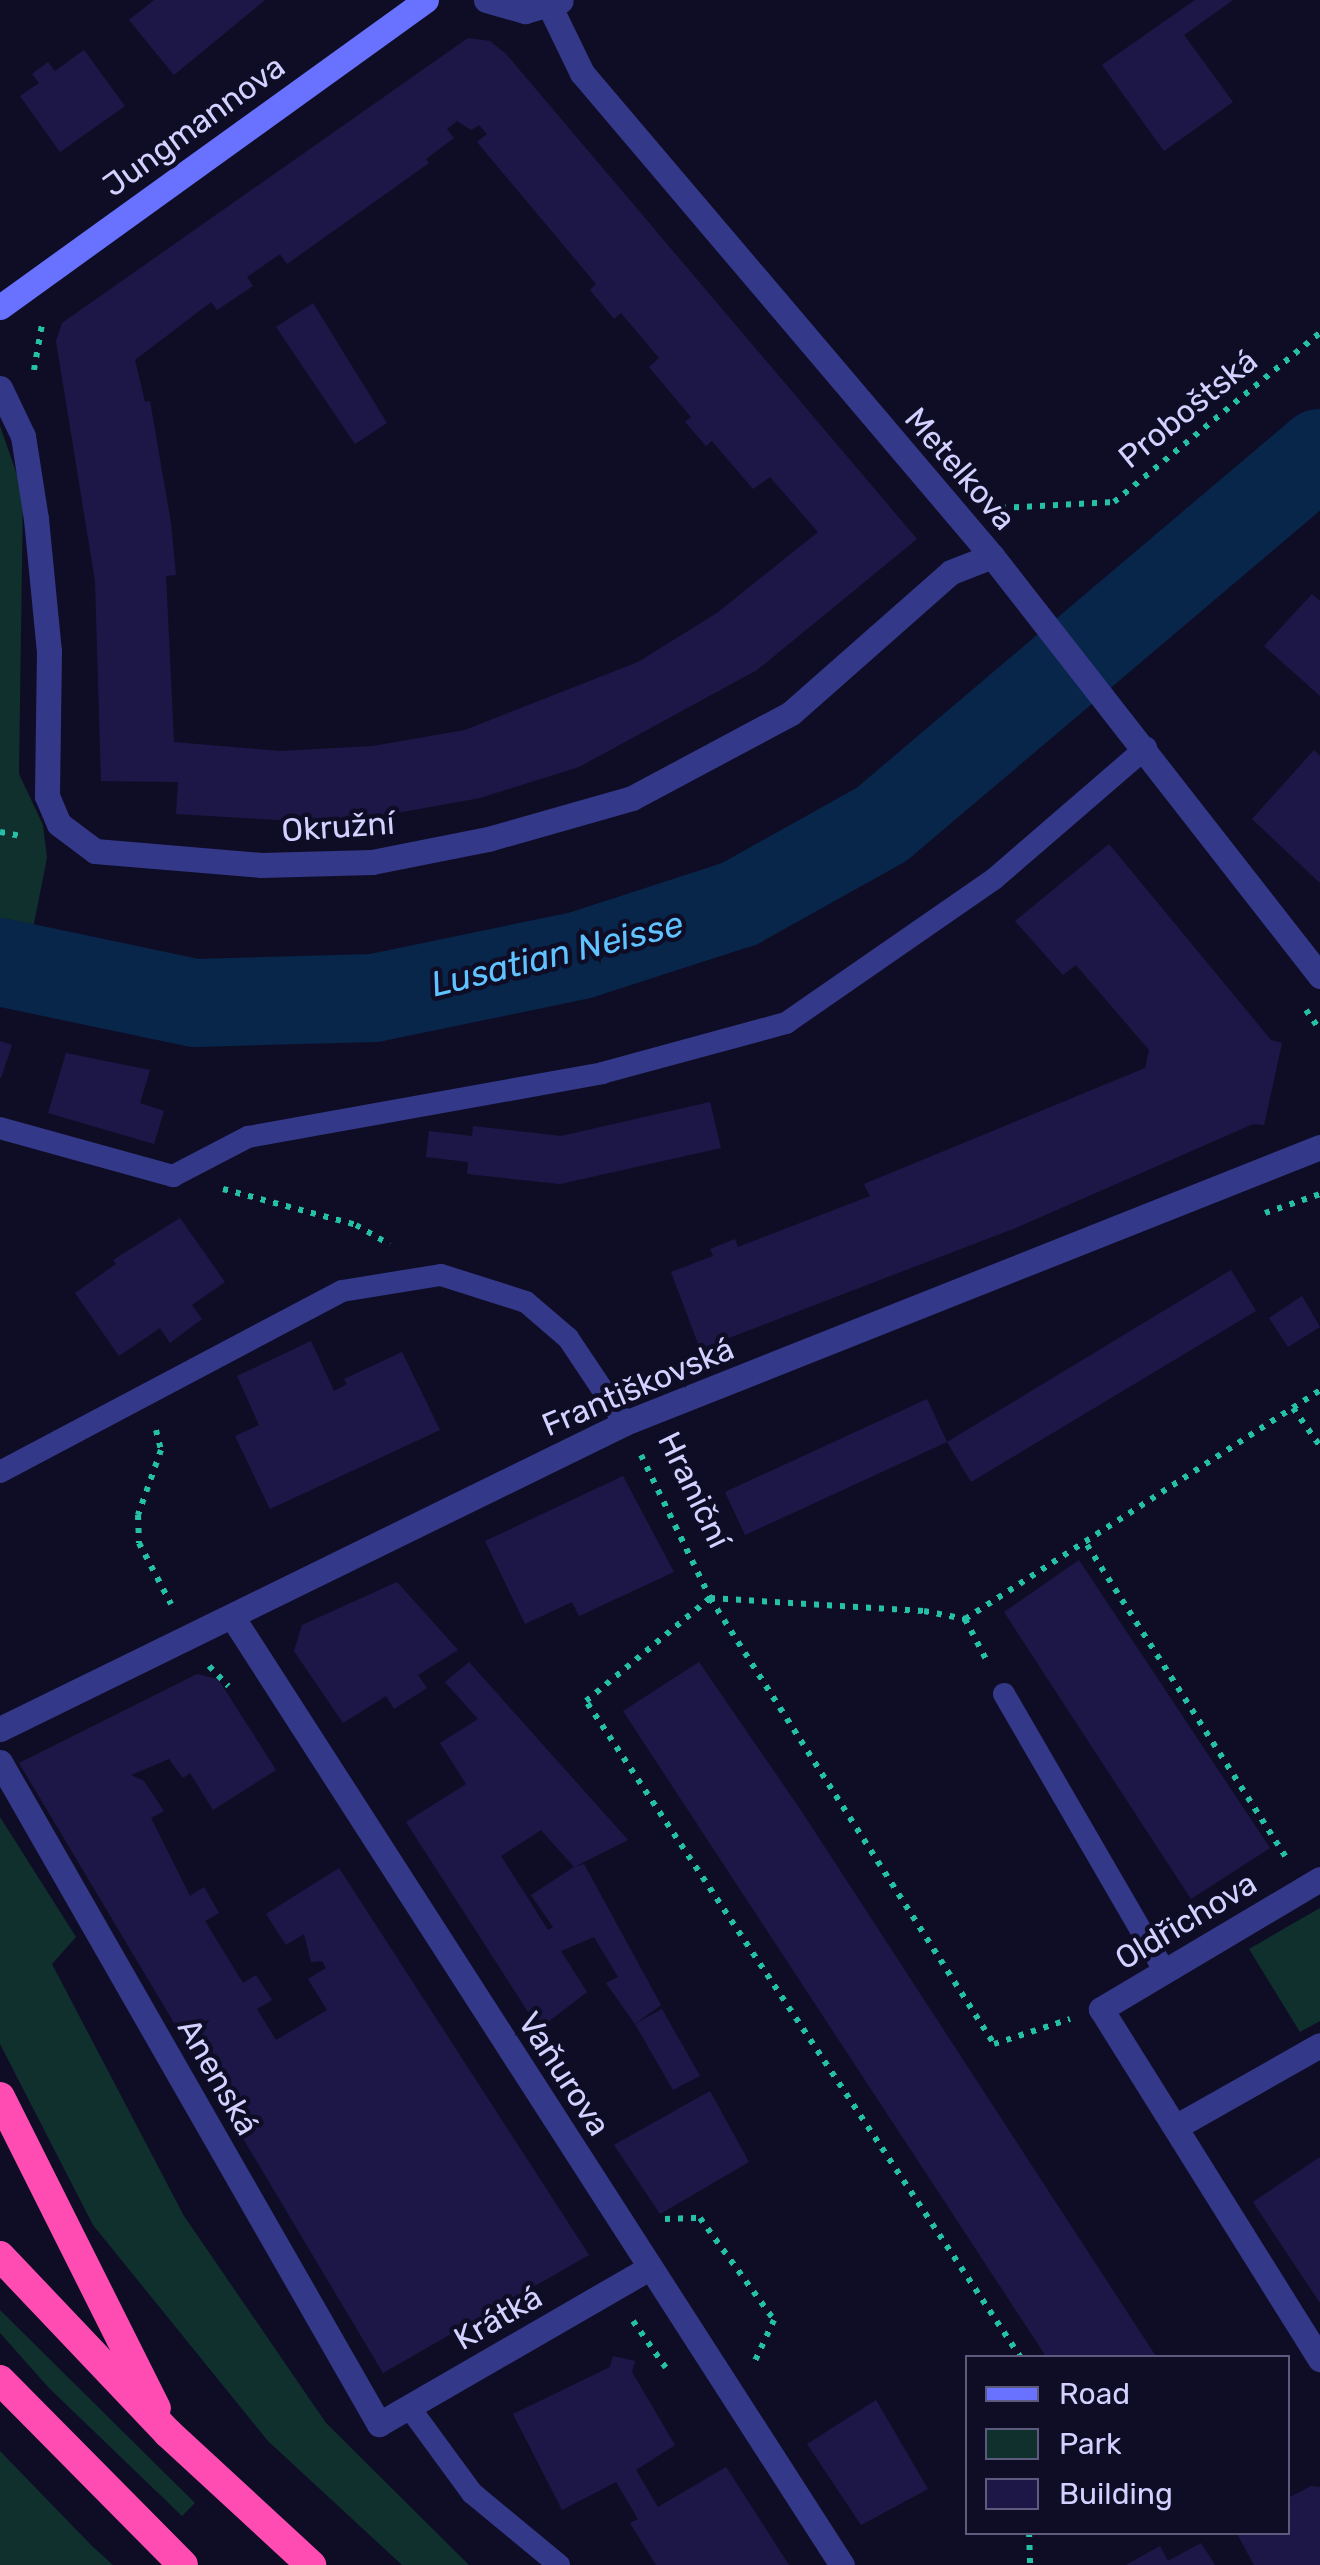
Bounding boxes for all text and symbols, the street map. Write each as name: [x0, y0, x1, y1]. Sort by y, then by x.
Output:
street label: Jungmannova: [96, 47, 292, 205]
street label: Proboštská: [1111, 341, 1265, 477]
street label: Metelkova: [896, 400, 1024, 538]
street label: Okružní: [280, 804, 396, 850]
water label: Lusatian Neisse: [427, 902, 687, 1006]
street label: Františkovská: [536, 1329, 740, 1445]
street label: Hraniční: [649, 1426, 739, 1554]
street label: Oldřichova: [1108, 1864, 1264, 1978]
street label: Vaňurova: [510, 2005, 618, 2143]
street label: Anenská: [169, 2012, 267, 2142]
street label: Krátká: [447, 2278, 549, 2358]
legend: [965, 2355, 1290, 2535]
text: Road: [1059, 2376, 1130, 2412]
text: Park: [1059, 2426, 1121, 2462]
text: Building: [1059, 2476, 1173, 2512]

